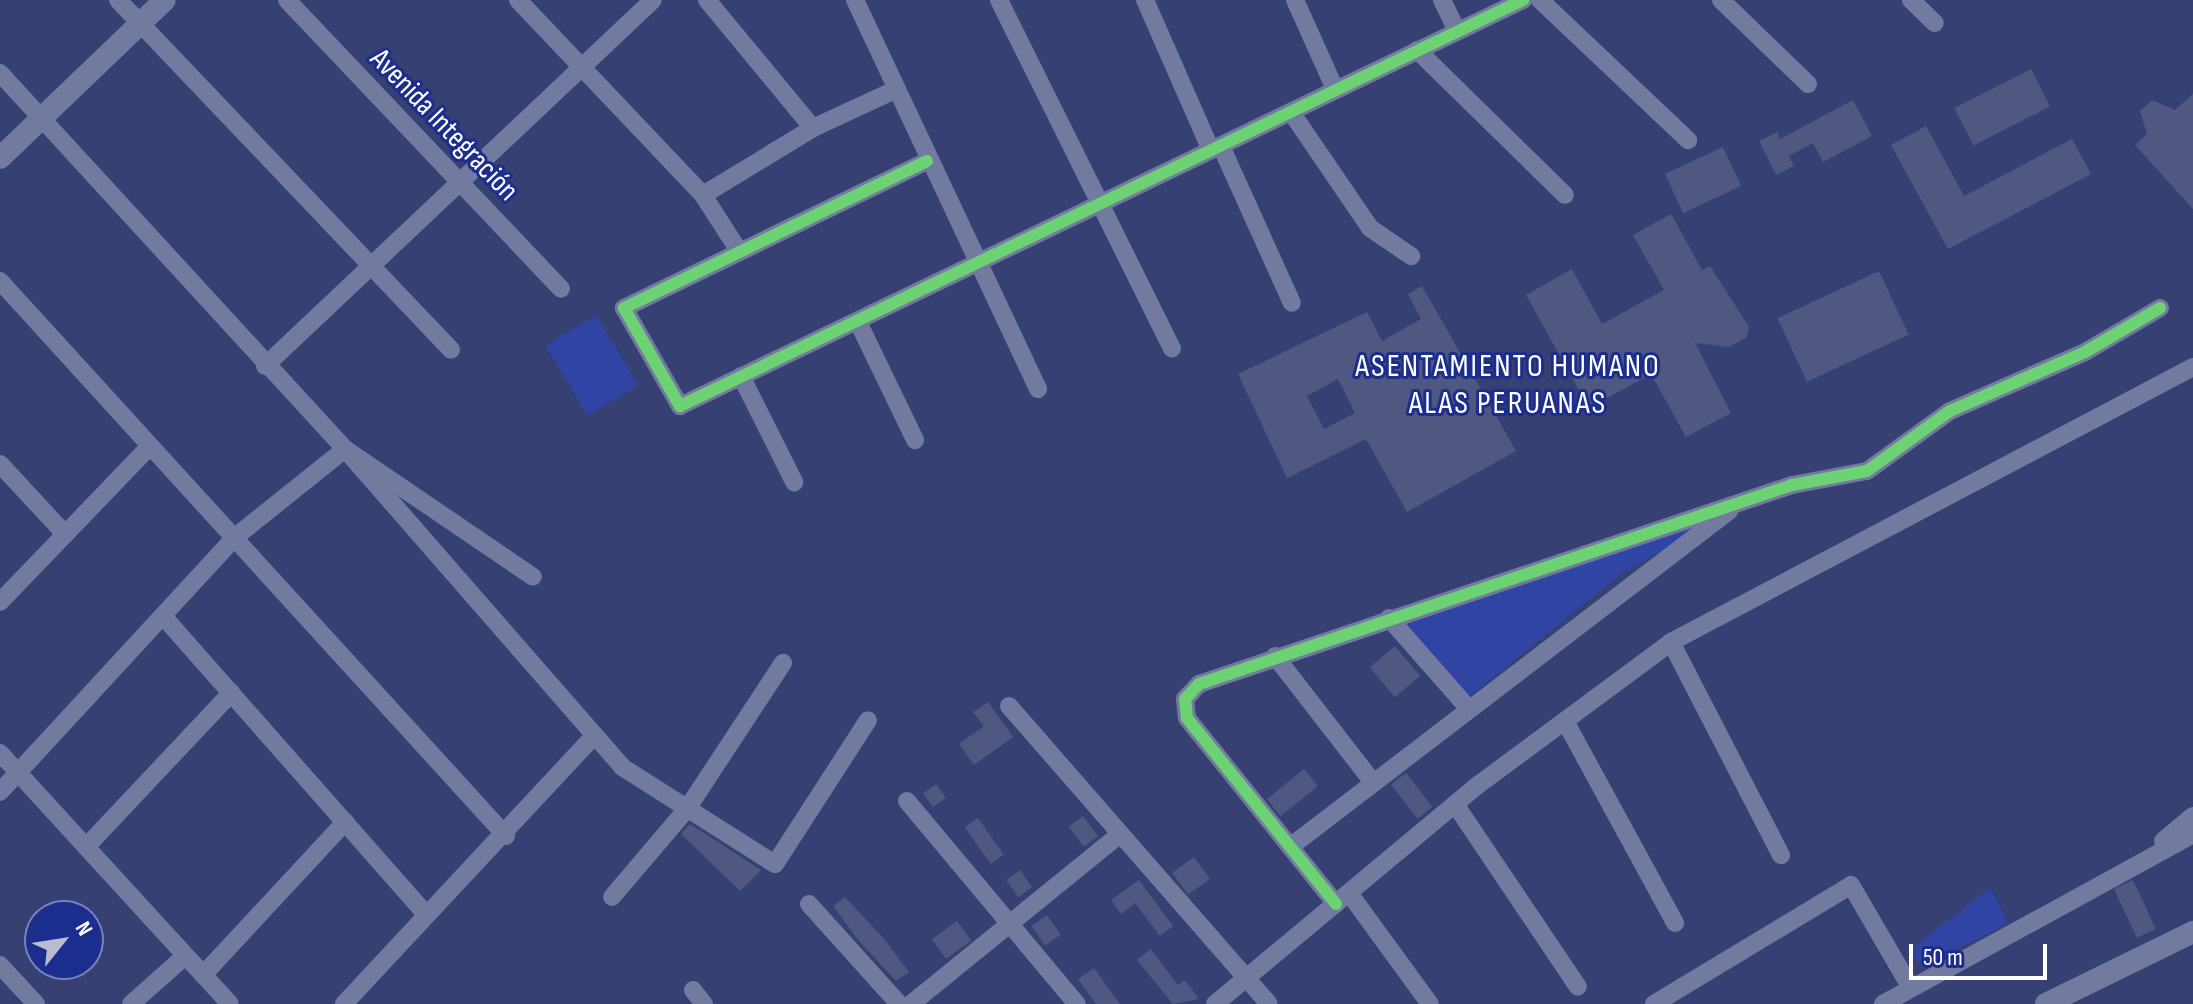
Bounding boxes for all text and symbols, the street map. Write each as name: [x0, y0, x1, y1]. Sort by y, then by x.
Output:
street label: Avenida Integración: [362, 41, 526, 209]
district label: ASENTAMIENTO HUMANO ALAS PERUANAS: [1355, 349, 1661, 424]
north arrow: [24, 900, 104, 980]
text: N: [69, 917, 98, 941]
scale bar: [1913, 928, 2051, 978]
text: 50 m: [1923, 943, 1963, 972]

